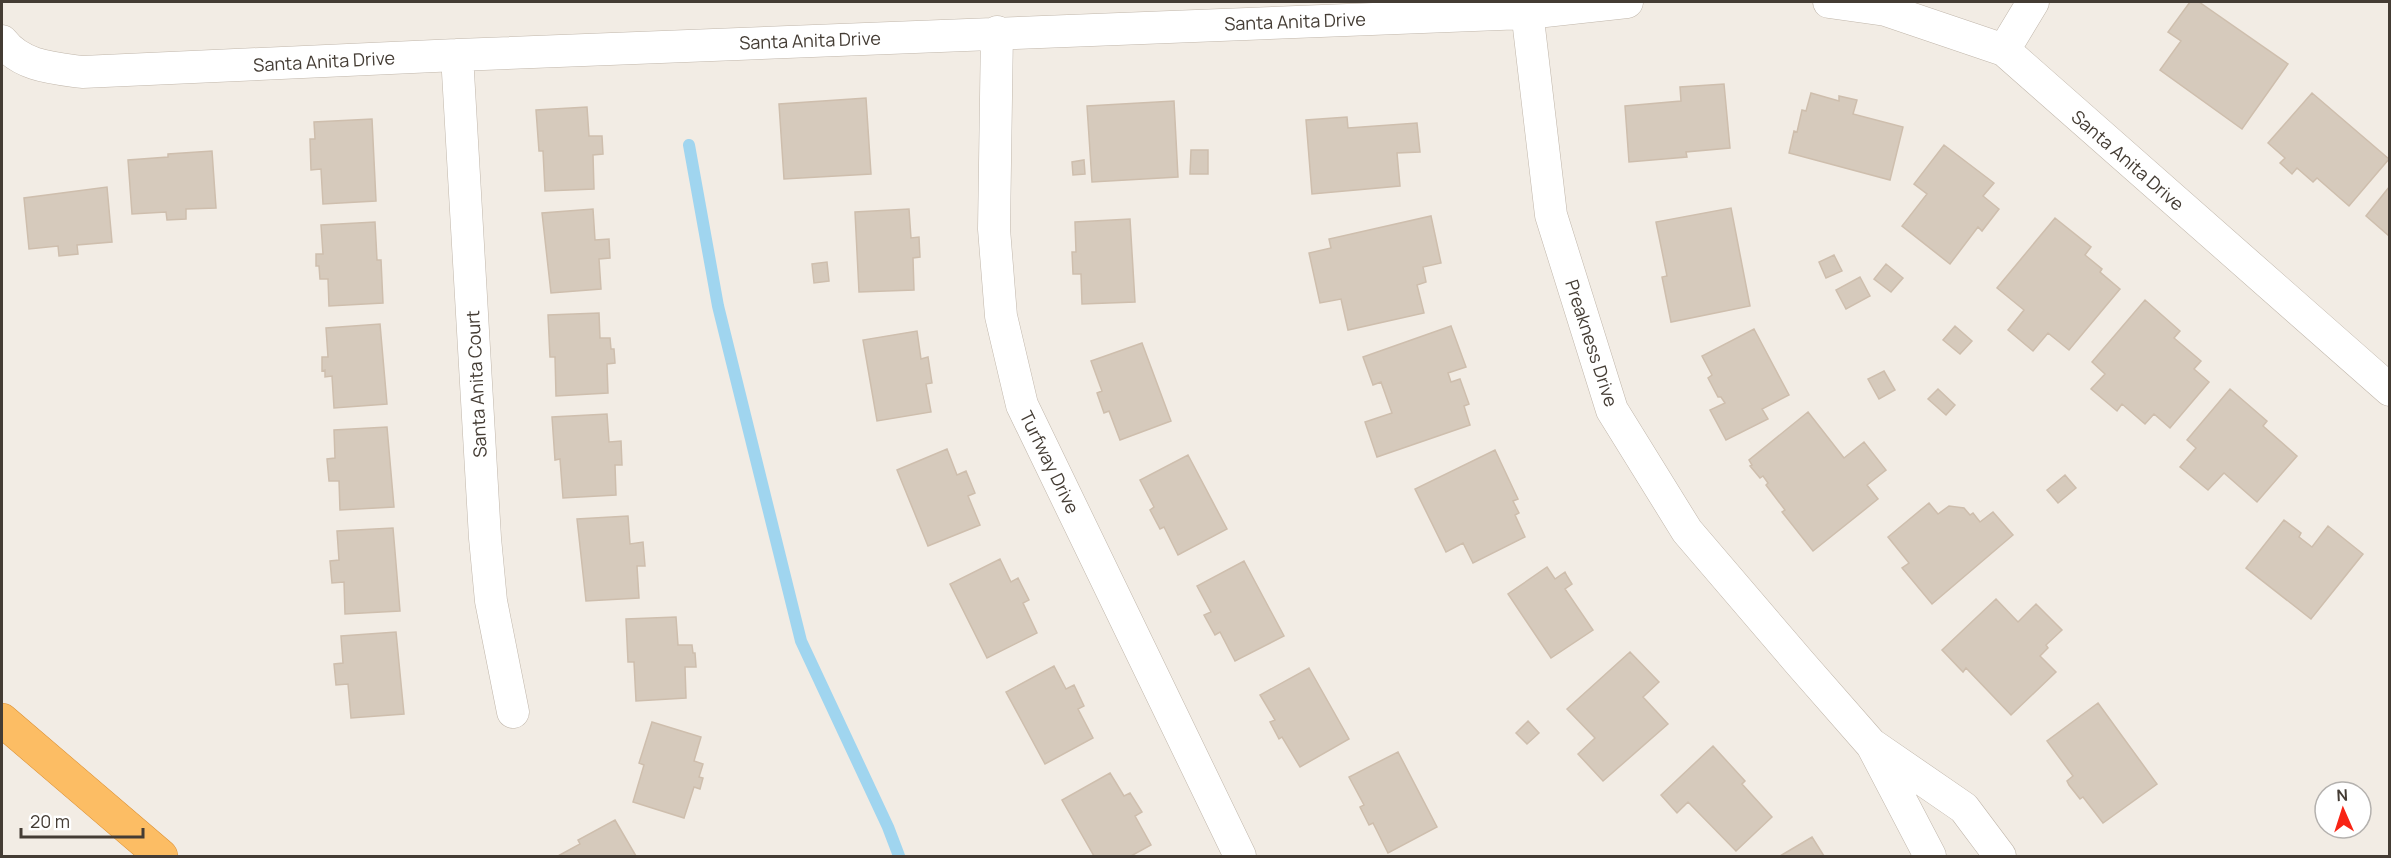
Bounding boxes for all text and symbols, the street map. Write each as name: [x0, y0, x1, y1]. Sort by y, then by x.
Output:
street label: Santa Anita Drive: [1224, 7, 1366, 35]
street label: Santa Anita Drive: [739, 26, 881, 54]
street label: Santa Anita Drive: [253, 45, 395, 77]
street label: Santa Anita Drive: [2067, 104, 2189, 216]
street label: Preakness Drive: [1560, 276, 1624, 410]
street label: Santa Anita Court: [460, 310, 492, 458]
street label: Turfway Drive: [1015, 407, 1085, 517]
north arrow: [2313, 780, 2373, 840]
text: N: [2336, 784, 2349, 806]
scale bar: [21, 801, 142, 839]
text: 20 m: [30, 809, 70, 833]

